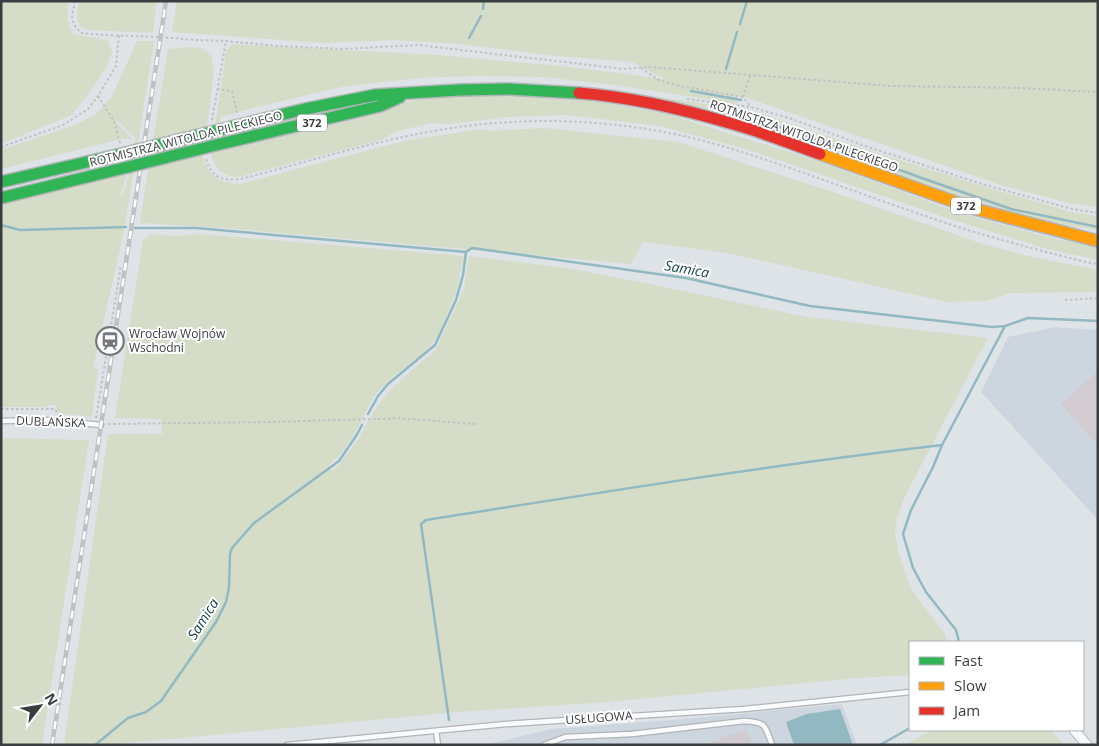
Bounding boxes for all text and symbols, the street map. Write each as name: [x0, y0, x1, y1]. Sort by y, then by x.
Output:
street label: ROTMISTRZA WITOLDA PILECKIEGO: [708, 95, 901, 176]
street label: ROTMISTRZA WITOLDA PILECKIEGO: [88, 106, 284, 171]
road number: 372: [297, 115, 327, 132]
road number: 372: [951, 198, 981, 215]
water label: Samica: [663, 255, 711, 282]
place label: Wrocław Wojnów Wschodni: [129, 325, 226, 356]
station icon: Wrocław Wojnów Wschodni: [95, 326, 125, 356]
street label: DUBLAŃSKA: [16, 412, 87, 431]
water label: Samica: [183, 595, 223, 643]
legend: [909, 641, 1084, 731]
text: Fast: [954, 650, 983, 670]
text: Slow: [954, 675, 987, 695]
north arrow: [15, 681, 65, 731]
text: N: [40, 689, 63, 709]
text: Jam: [952, 700, 980, 720]
street label: USŁUGOWA: [565, 707, 633, 728]

